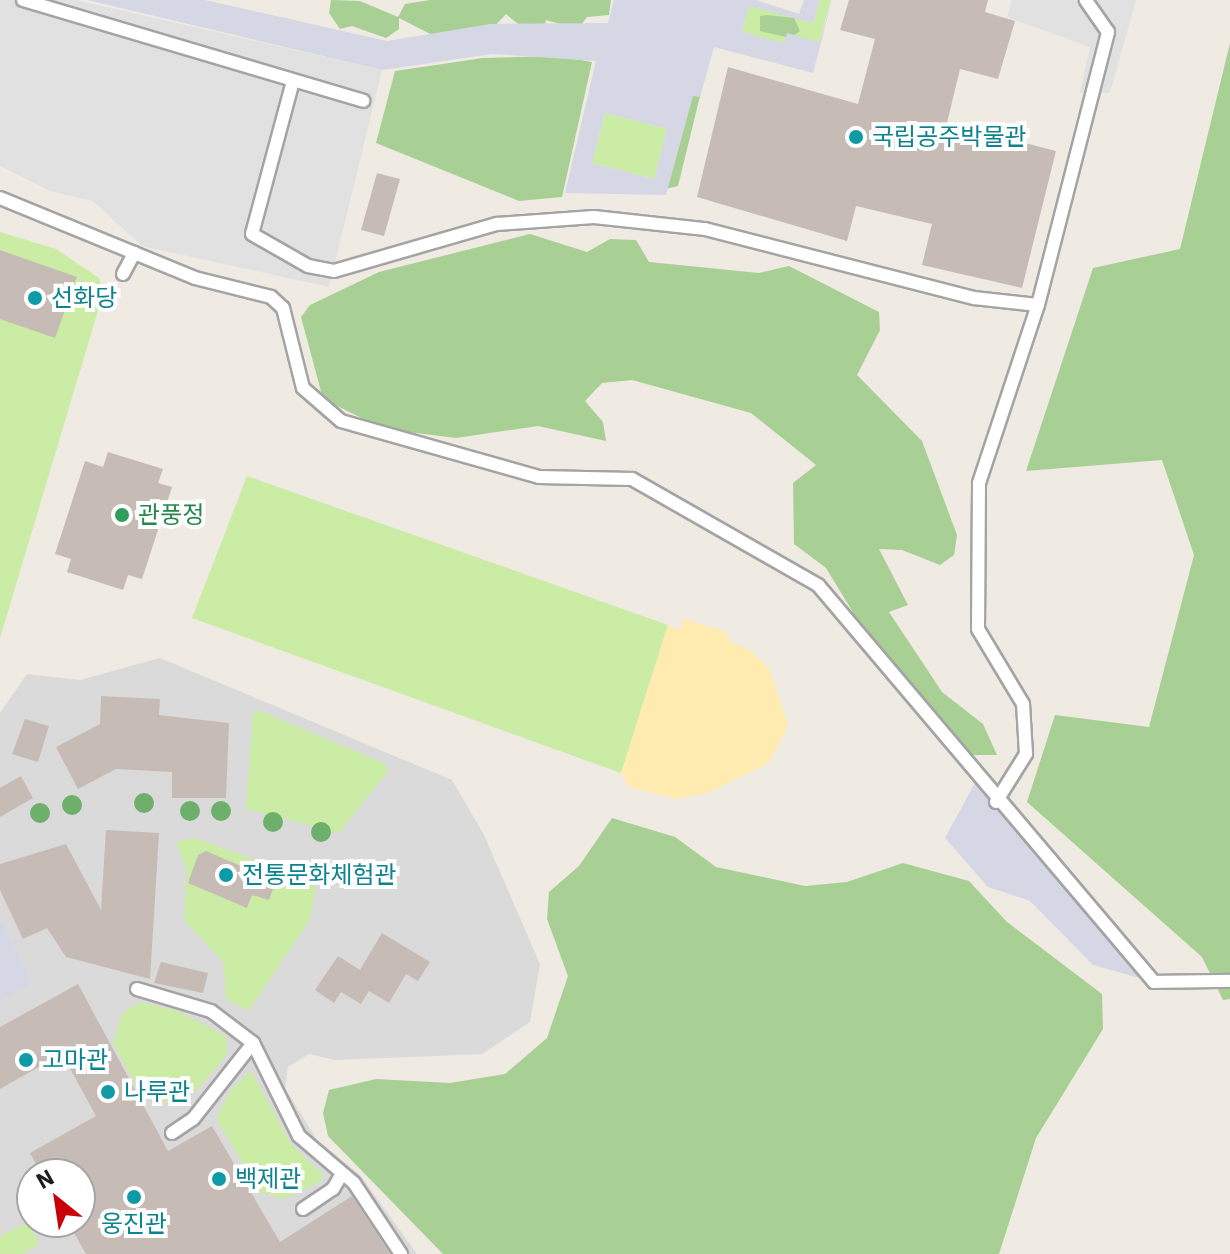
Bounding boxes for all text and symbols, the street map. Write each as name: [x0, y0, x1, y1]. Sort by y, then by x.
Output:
place label: 국립공주박물관: [872, 123, 1027, 151]
marker: 국립공주박물관: [847, 128, 865, 146]
place label: 선화당: [51, 284, 117, 312]
marker: 선화당: [26, 289, 44, 307]
place label: 관풍정: [138, 501, 204, 529]
marker: 관풍정: [113, 506, 131, 524]
place label: 전통문화체험관: [242, 861, 397, 889]
marker: 전통문화체험관: [217, 866, 235, 884]
place label: 고마관: [42, 1046, 108, 1074]
marker: 고마관: [17, 1051, 35, 1069]
place label: 나루관: [124, 1078, 190, 1106]
marker: 나루관: [99, 1083, 117, 1101]
north arrow: [16, 1158, 96, 1238]
text: N: [31, 1162, 59, 1195]
place label: 백제관: [235, 1165, 301, 1193]
marker: 백제관: [210, 1170, 228, 1188]
marker: 웅진관: [125, 1188, 143, 1206]
place label: 웅진관: [101, 1210, 167, 1238]

